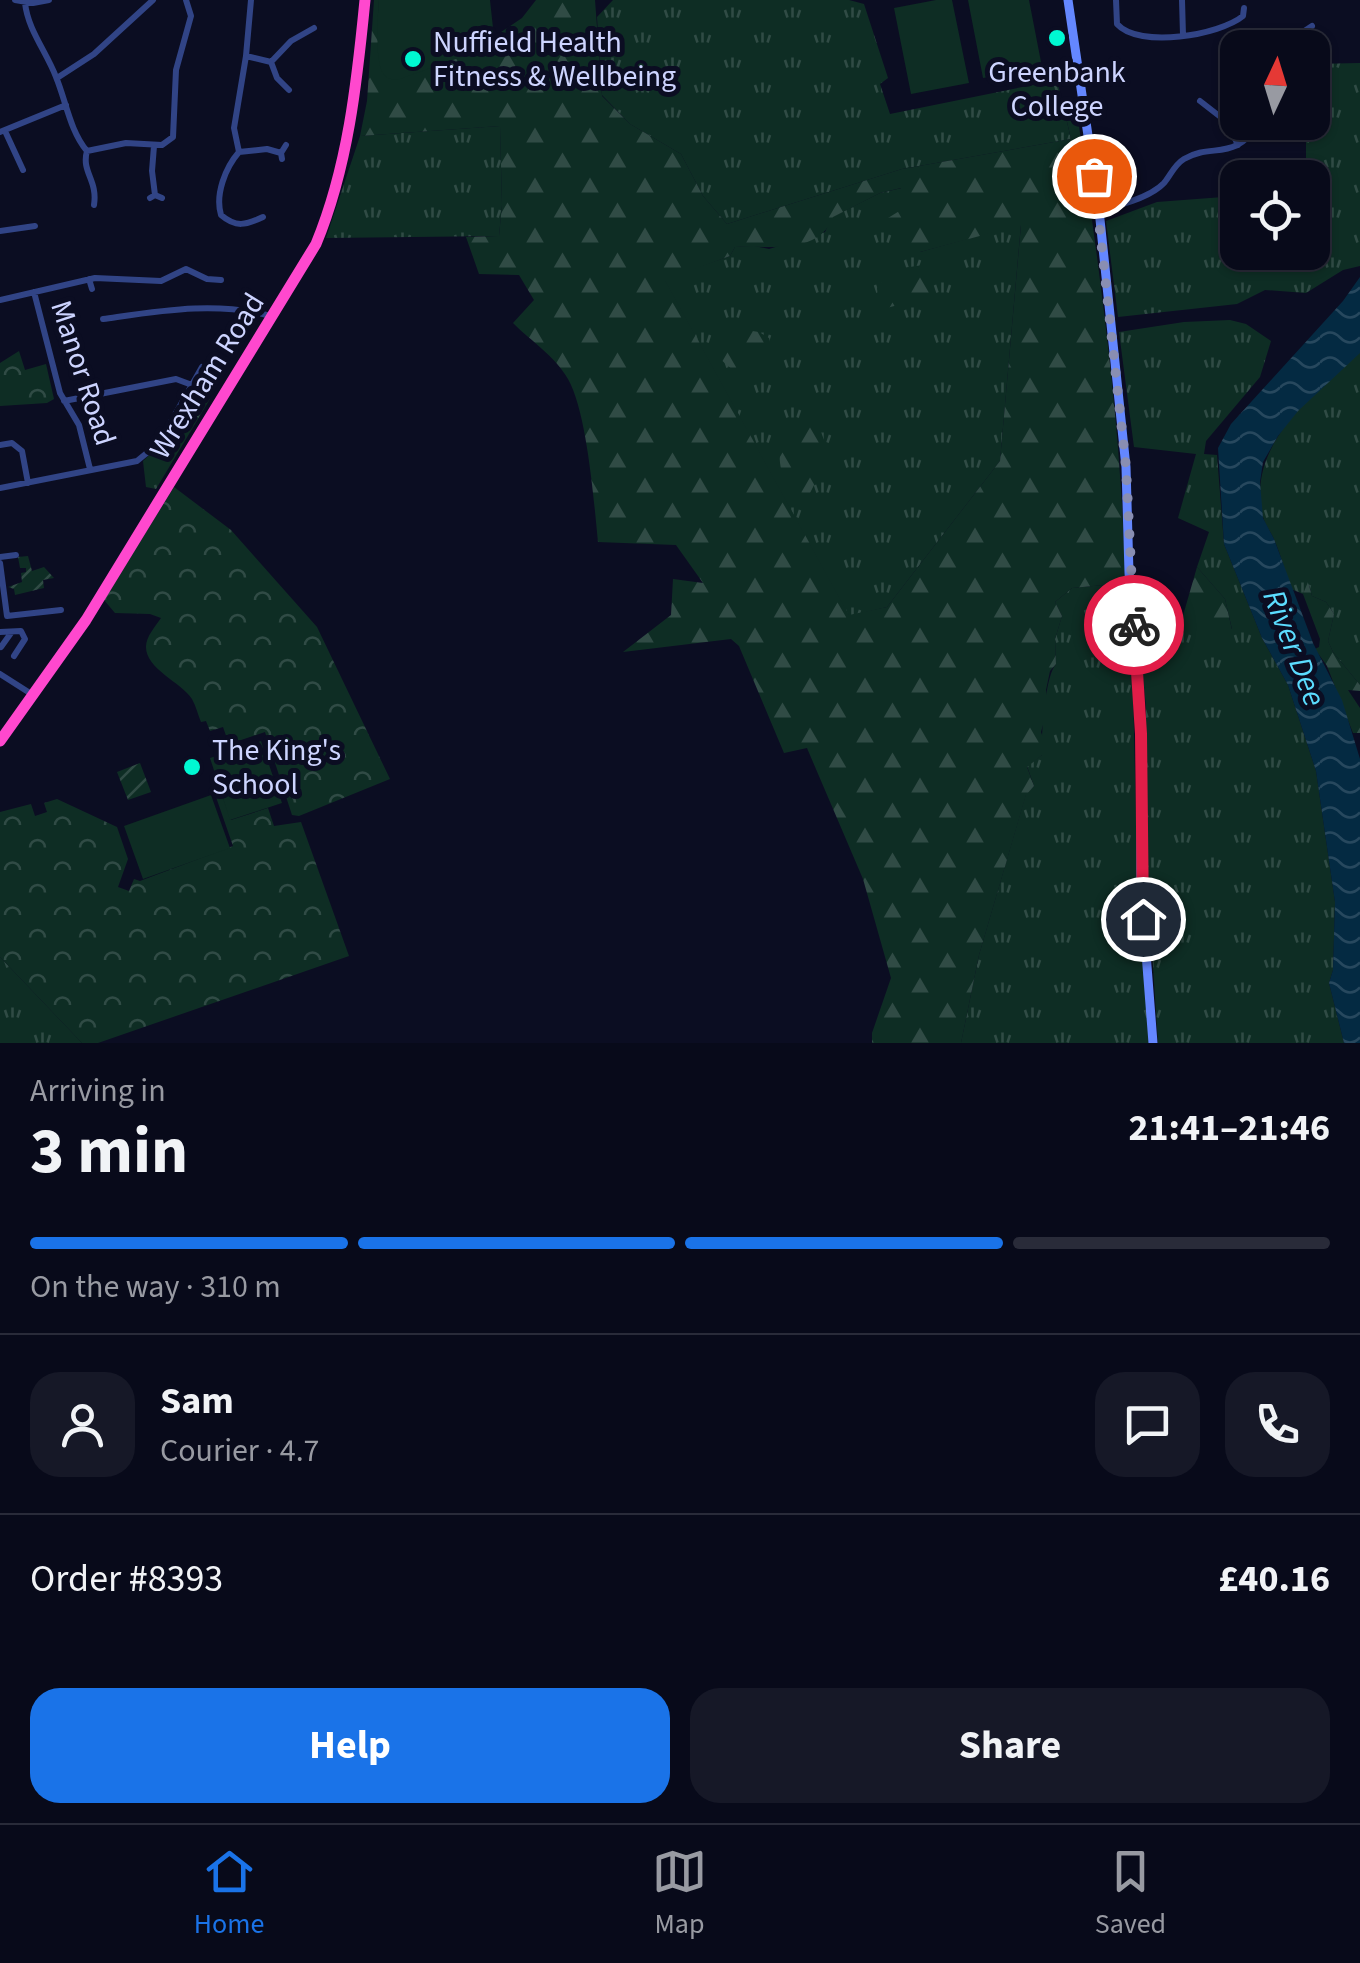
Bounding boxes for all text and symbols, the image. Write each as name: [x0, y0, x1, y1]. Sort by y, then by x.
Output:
place label: Nuffield Health Fitness & Wellbeing: [433, 21, 676, 98]
marker: Greenbank College: [1046, 27, 1068, 49]
north arrow: [1220, 30, 1330, 140]
map controls: [1220, 30, 1330, 270]
marker: Nuffield Health Fitness & Wellbeing: [402, 48, 424, 70]
place label: Greenbank College: [988, 51, 1126, 128]
pin: [1052, 134, 1137, 219]
icon: bag: [1067, 149, 1122, 204]
button: locate: [1220, 160, 1330, 270]
street label: Wrexham Road: [139, 285, 275, 467]
street label: Manor Road: [39, 295, 127, 451]
courier: [1084, 575, 1184, 675]
water label: River Dee: [1251, 583, 1337, 713]
icon: bike: [1107, 598, 1162, 653]
place label: The King's School: [212, 729, 341, 806]
marker: The King's School: [181, 756, 203, 778]
pin: [1101, 877, 1186, 962]
icon: home: [1116, 892, 1171, 947]
text: Arriving in: [30, 1068, 166, 1114]
text: 21:41–21:46: [1128, 1101, 1330, 1155]
text: 3 min: [30, 1105, 188, 1198]
text: On the way · 310 m: [30, 1264, 281, 1310]
button: person: [30, 1372, 135, 1477]
button: chat: [1095, 1372, 1200, 1477]
button: phone: [1225, 1372, 1330, 1477]
text: Sam: [160, 1374, 234, 1428]
text: Courier · 4.7: [160, 1428, 320, 1474]
text: Order #8393: [30, 1552, 223, 1606]
text: £40.16: [1218, 1552, 1330, 1606]
button: Help: [30, 1688, 670, 1803]
button: Share: [690, 1688, 1330, 1803]
tab: Home: [194, 1844, 264, 1944]
tab: Map: [652, 1844, 707, 1944]
tab: Saved: [1095, 1844, 1166, 1944]

